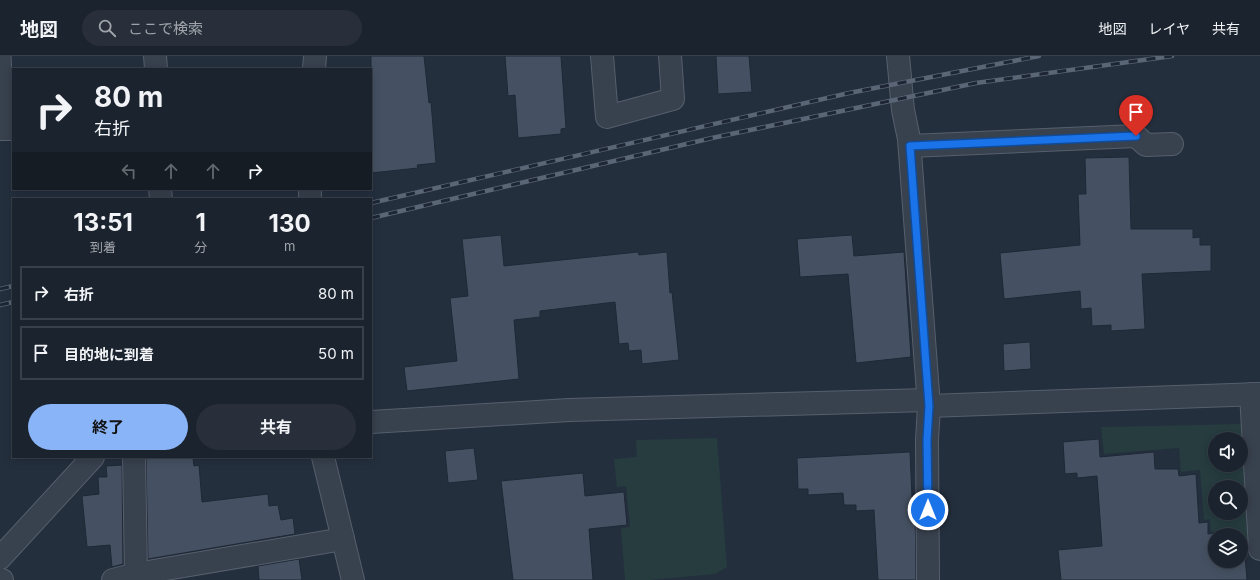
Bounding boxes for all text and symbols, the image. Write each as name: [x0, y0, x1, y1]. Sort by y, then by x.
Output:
search box: [82, 10, 362, 46]
icon: search: [96, 17, 118, 39]
text: 地図: [20, 18, 58, 41]
text: ここで検索: [128, 19, 203, 38]
text: 地図: [1098, 20, 1126, 37]
text: レイヤ: [1148, 20, 1190, 37]
text: 共有: [1212, 20, 1240, 37]
text: 80 m: [94, 80, 163, 114]
icon: right: [28, 84, 80, 136]
pin: [1119, 95, 1153, 136]
icon: arrive: [1125, 101, 1147, 123]
text: 右折: [94, 118, 130, 139]
icon: left: [118, 160, 140, 182]
icon: ahead: [160, 160, 182, 182]
icon: ahead: [202, 160, 224, 182]
icon: right: [244, 160, 266, 182]
text: 13:51: [73, 208, 133, 237]
text: 1: [196, 208, 206, 237]
text: 130: [269, 209, 311, 238]
text: m: [284, 238, 295, 254]
text: 到着: [90, 239, 116, 255]
text: 分: [194, 239, 207, 255]
icon: right: [30, 282, 52, 304]
text: 80 m: [318, 284, 354, 303]
text: 右折: [64, 285, 94, 304]
icon: arrive: [30, 342, 52, 364]
text: 50 m: [318, 344, 354, 363]
text: 目的地に到着: [64, 345, 154, 364]
button: 終了: [28, 404, 188, 450]
button: 共有: [196, 404, 356, 450]
map controls: [1208, 432, 1248, 568]
button: sound: [1208, 432, 1248, 472]
button: search: [1208, 480, 1248, 520]
position arrow: [907, 489, 949, 531]
button: layers: [1208, 528, 1248, 568]

